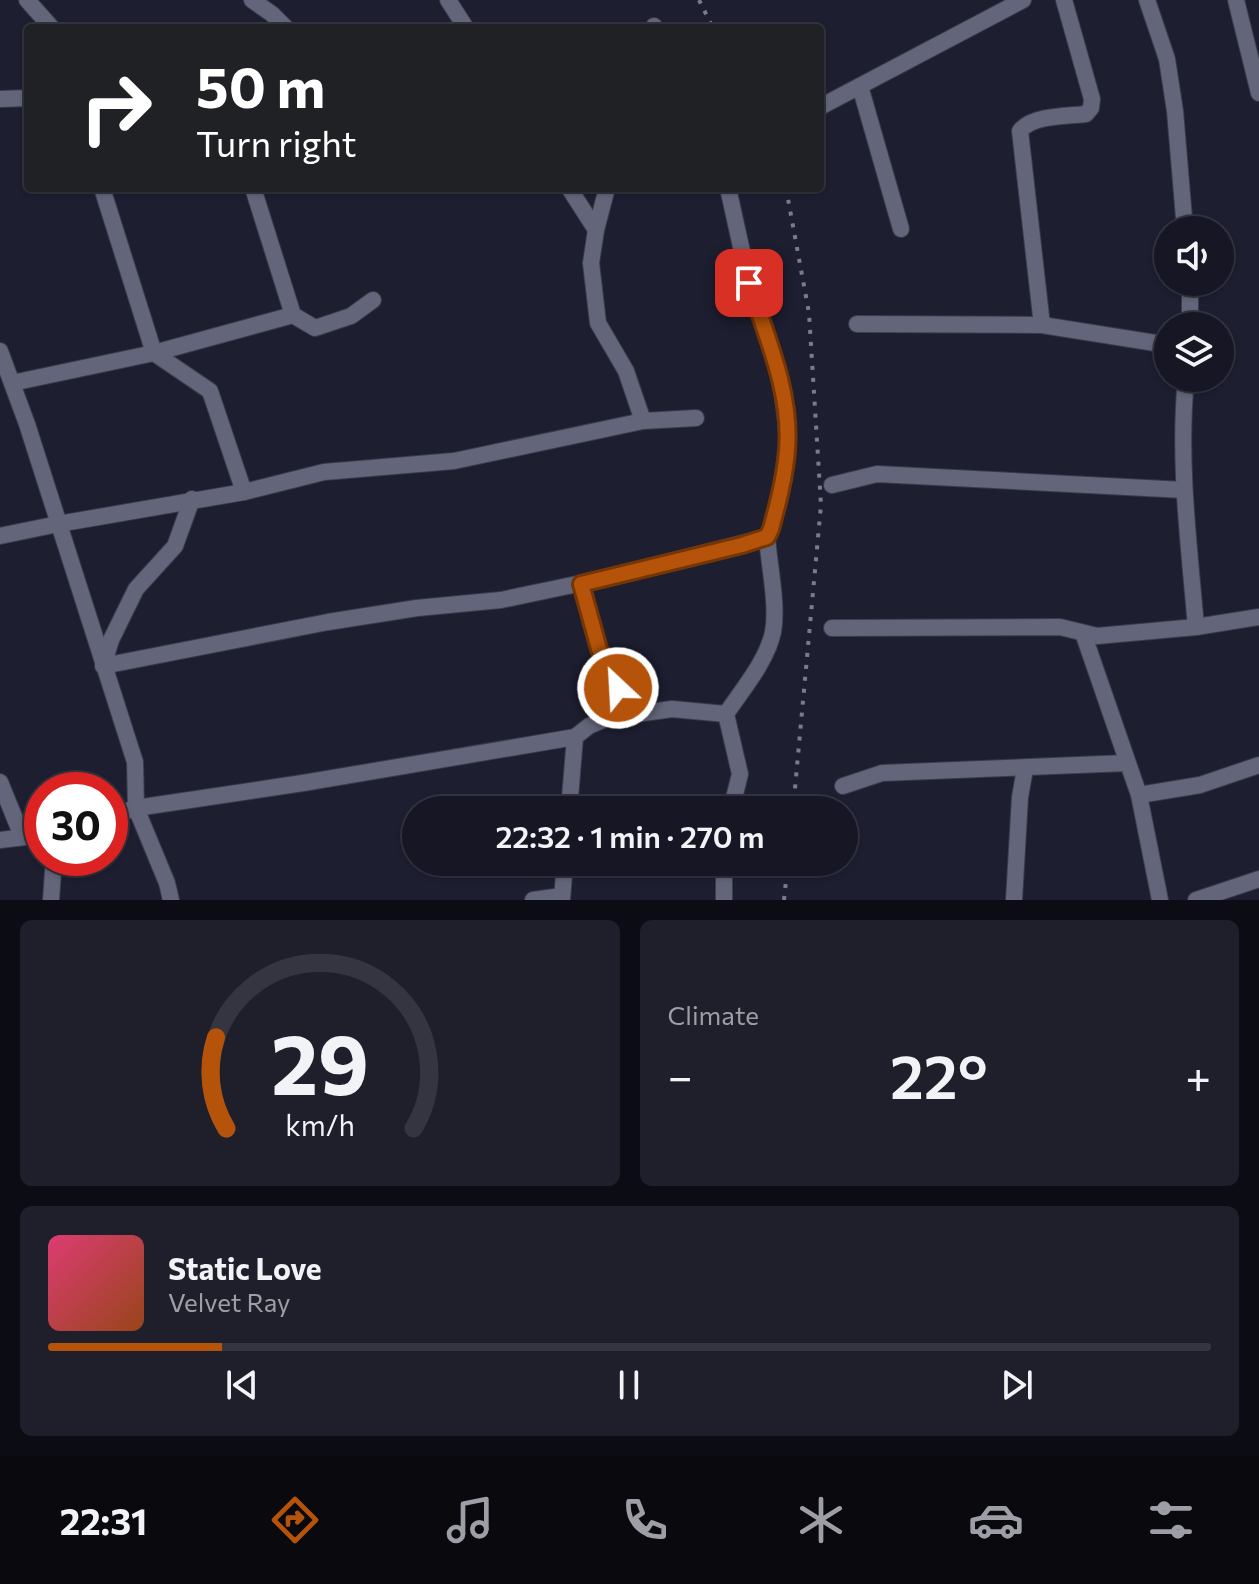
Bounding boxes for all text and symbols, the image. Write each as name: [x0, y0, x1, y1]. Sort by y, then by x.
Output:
text: 50 m: [196, 51, 325, 120]
icon: right: [64, 56, 168, 160]
text: Turn right: [196, 120, 357, 164]
map controls: [1154, 216, 1234, 392]
button: sound: [1154, 216, 1234, 296]
pin: [715, 249, 783, 317]
icon: arrive: [727, 261, 771, 305]
button: layers: [1154, 312, 1234, 392]
position arrow: [576, 646, 660, 730]
speed limit sign: 30: [24, 772, 128, 876]
text: 22:32 · 1 min · 270 m: [495, 817, 765, 854]
text: Climate: [668, 999, 759, 1030]
text: 29: [271, 1010, 369, 1112]
text: 22°: [890, 1038, 988, 1111]
text: −: [668, 1048, 693, 1102]
text: +: [1185, 1048, 1211, 1102]
text: km/h: [285, 1107, 355, 1142]
text: Static Love: [168, 1249, 322, 1286]
text: Velvet Ray: [168, 1286, 291, 1317]
icon: previous: [220, 1363, 264, 1407]
icon: pause: [607, 1363, 651, 1407]
icon: next: [995, 1363, 1039, 1407]
icon: directions: [267, 1492, 323, 1548]
icon: music: [442, 1492, 498, 1548]
icon: phone: [617, 1492, 673, 1548]
icon: climate: [793, 1492, 849, 1548]
icon: car: [968, 1492, 1024, 1548]
icon: filters: [1143, 1492, 1199, 1548]
text: 22:31: [60, 1498, 147, 1542]

